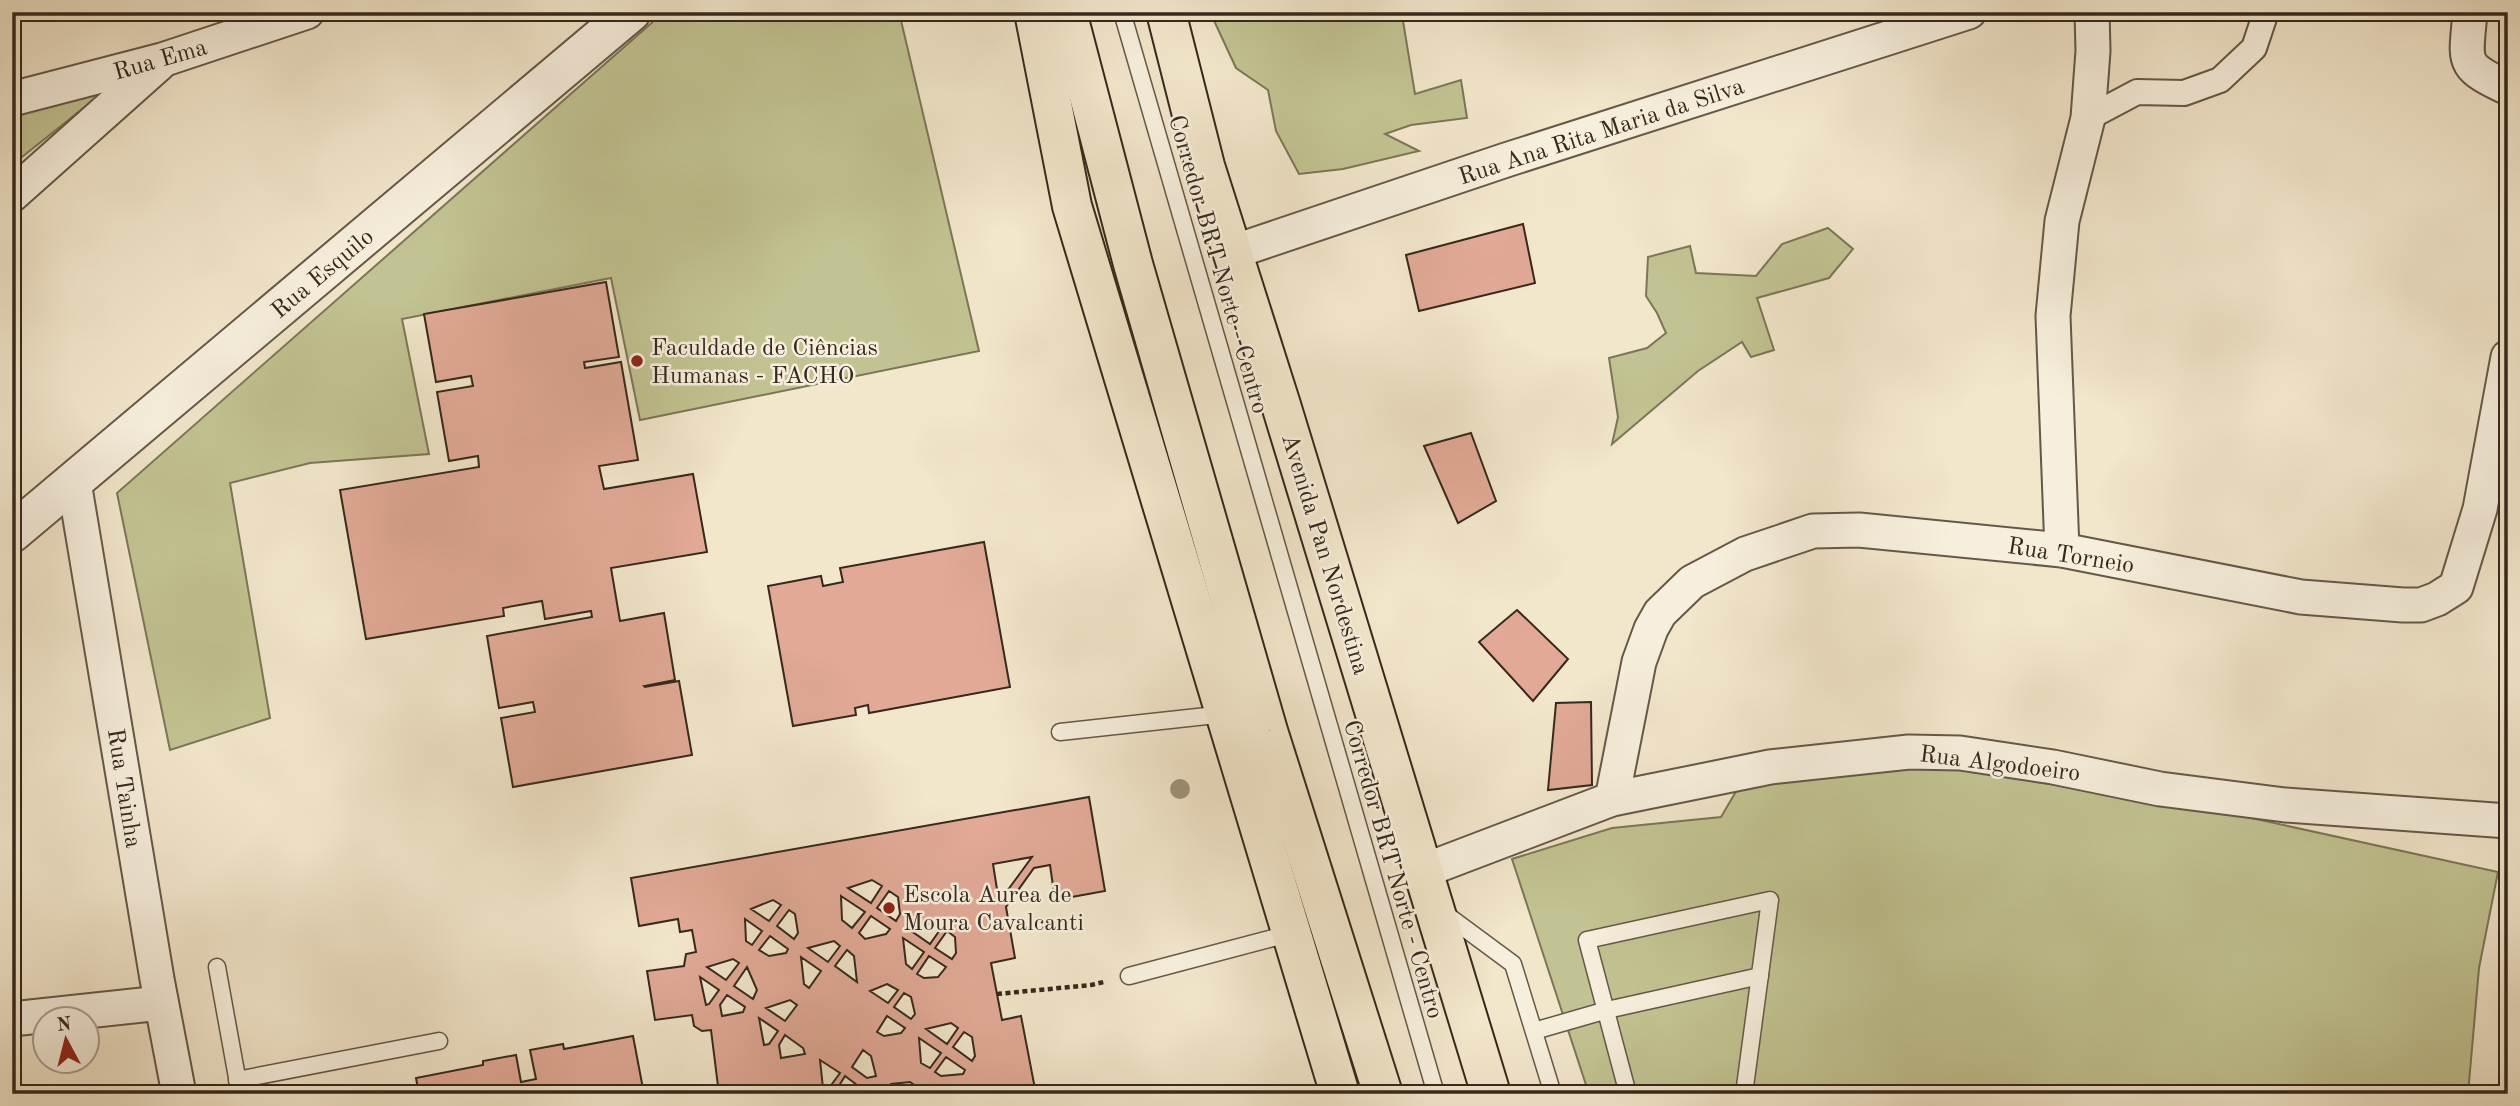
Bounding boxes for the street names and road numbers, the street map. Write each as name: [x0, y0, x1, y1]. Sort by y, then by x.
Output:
street label: Rua Ema: [111, 36, 210, 86]
street label: Rua Ana Rita Maria da Silva: [1456, 75, 1747, 190]
street label: Corredor BRT Norte - Centro: [1163, 112, 1271, 417]
street label: Rua Esquilo: [268, 225, 379, 324]
street label: Avenida Pan Nordestina: [1276, 431, 1372, 678]
street label: Rua Torneio: [2005, 535, 2136, 579]
street label: Corredor BRT Norte - Centro: [1338, 717, 1446, 1022]
street label: Rua Tainha: [102, 727, 144, 850]
street label: Rua Algodoeiro: [1918, 743, 2082, 787]

